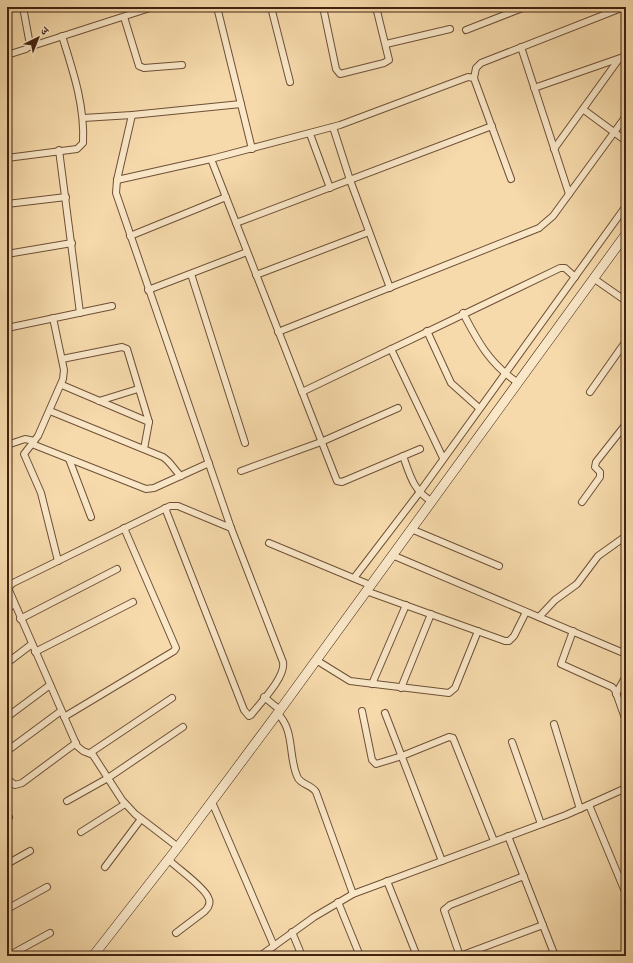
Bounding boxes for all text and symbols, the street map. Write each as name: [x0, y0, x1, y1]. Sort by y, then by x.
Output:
north arrow: [18, 18, 58, 58]
text: उ: [37, 22, 53, 39]

